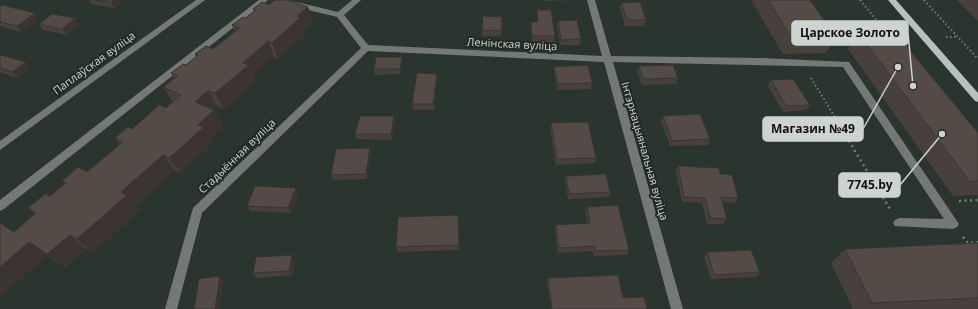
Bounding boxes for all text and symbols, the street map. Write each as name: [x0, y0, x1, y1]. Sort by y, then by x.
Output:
callout: Царское Золото: [792, 21, 908, 45]
text: Царское Золото: [800, 24, 900, 41]
street label: Паплаўская вуліца: [49, 27, 138, 98]
street label: Ленінская вуліца: [466, 34, 558, 53]
street label: Інтэрнацыянальная вуліца: [618, 80, 672, 222]
street label: Стадыённая вуліца: [195, 115, 279, 196]
callout: Магазин №49: [763, 117, 863, 141]
text: Магазин №49: [771, 120, 855, 137]
callout: 7745.by: [839, 173, 900, 197]
text: 7745.by: [847, 176, 893, 193]

